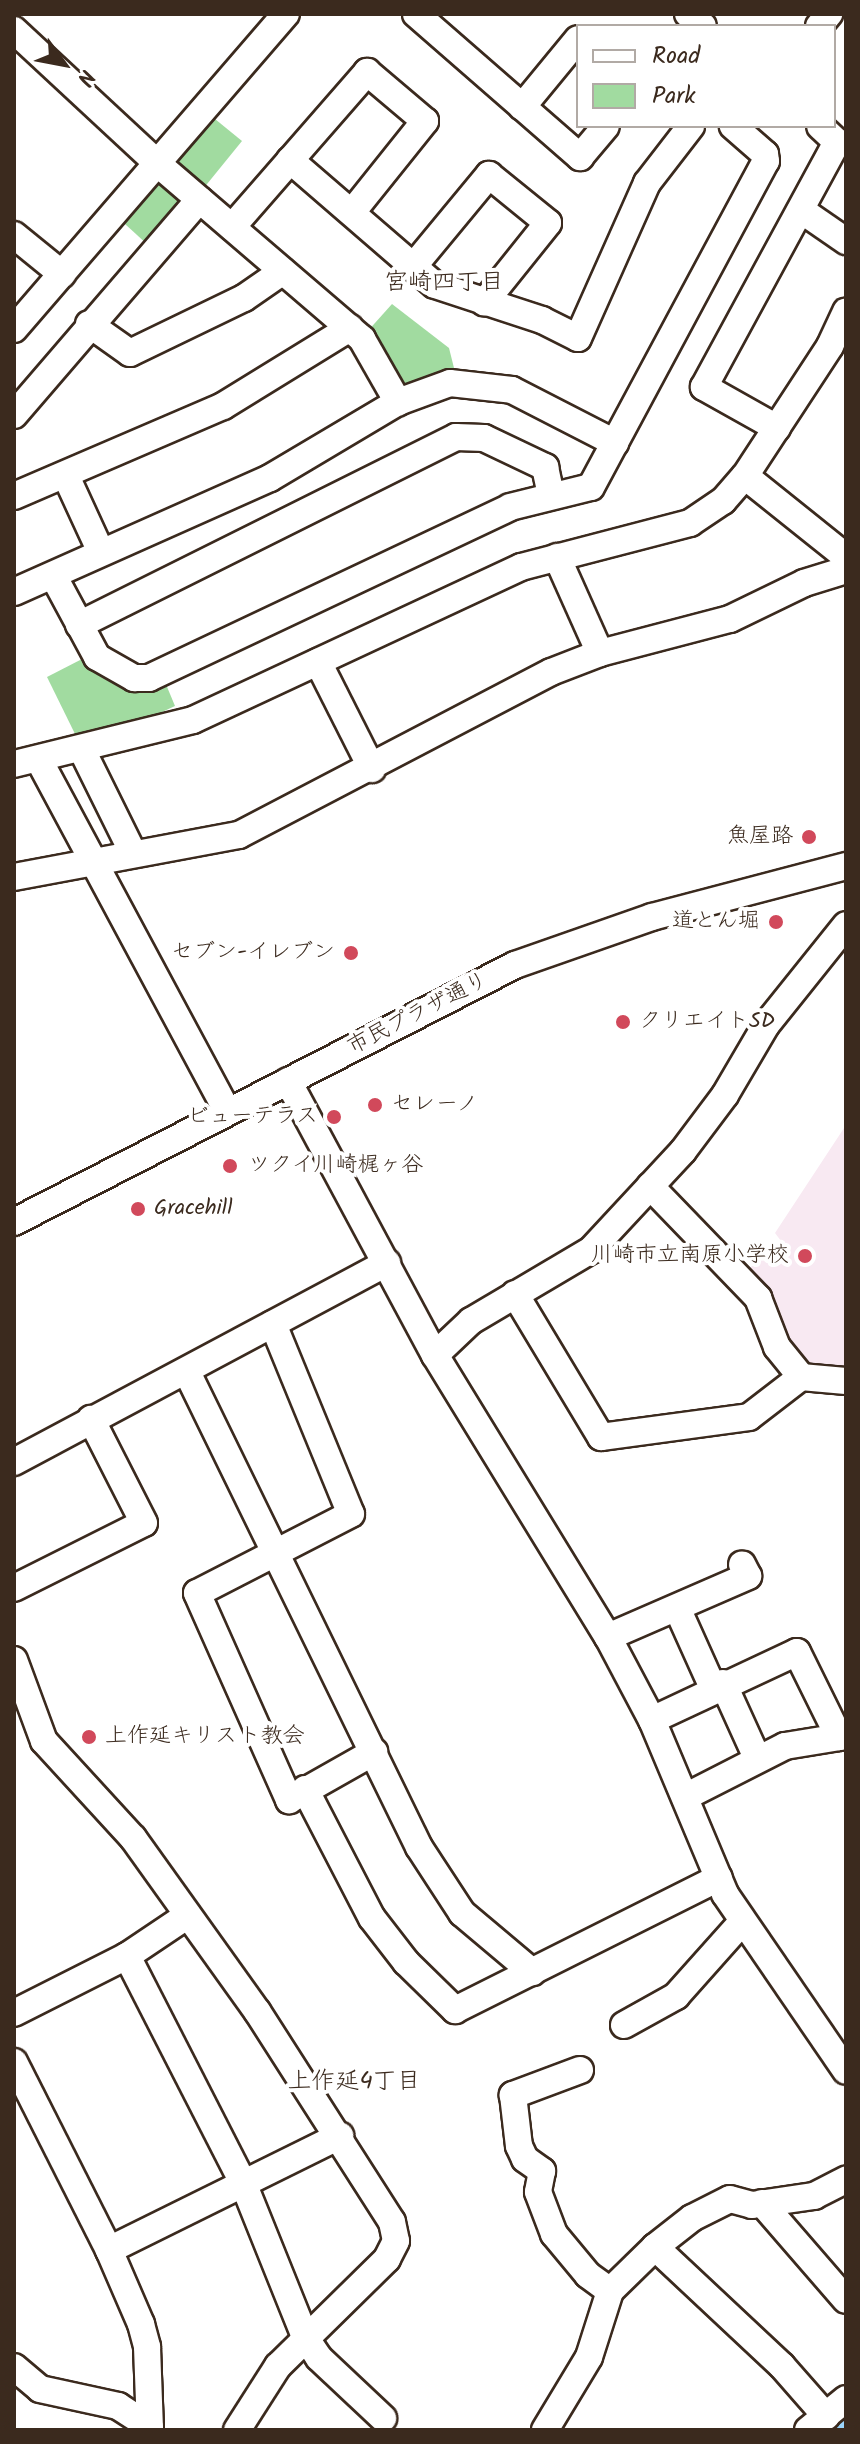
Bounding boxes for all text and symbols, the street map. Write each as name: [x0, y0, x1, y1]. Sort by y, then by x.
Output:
north arrow: [24, 24, 104, 104]
legend: [576, 24, 836, 128]
text: Road: [652, 37, 700, 76]
text: N: [66, 62, 103, 92]
text: Park: [652, 77, 696, 116]
district label: 宮崎四丁目: [384, 269, 504, 297]
place label: 魚屋路: [727, 824, 793, 850]
marker: 魚屋路: [800, 828, 818, 846]
place label: 道とん堀: [672, 909, 760, 935]
marker: 道とん堀: [767, 913, 785, 931]
place label: セブン-イレブン: [171, 940, 335, 966]
marker: セブン-イレブン: [342, 944, 360, 962]
street label: 市民プラザ通り: [343, 967, 493, 1061]
place label: クリエイトSD: [639, 1009, 775, 1035]
marker: クリエイトSD: [614, 1013, 632, 1031]
place label: セレーノ: [391, 1092, 480, 1118]
marker: セレーノ: [366, 1096, 384, 1114]
place label: ビューテラス: [186, 1104, 318, 1130]
marker: ビューテラス: [325, 1108, 343, 1126]
place label: ツクイ川崎梶ヶ谷: [248, 1153, 424, 1179]
marker: ツクイ川崎梶ヶ谷: [219, 1155, 241, 1177]
place label: Gracehill: [154, 1196, 233, 1222]
marker: Gracehill: [129, 1200, 147, 1218]
place label: 川崎市立南原小学校: [591, 1243, 789, 1269]
marker: 川崎市立南原小学校: [796, 1247, 814, 1265]
place label: 上作延キリスト教会: [105, 1724, 303, 1750]
marker: 上作延キリスト教会: [80, 1728, 98, 1746]
district label: 上作延4丁目: [287, 2068, 421, 2096]

